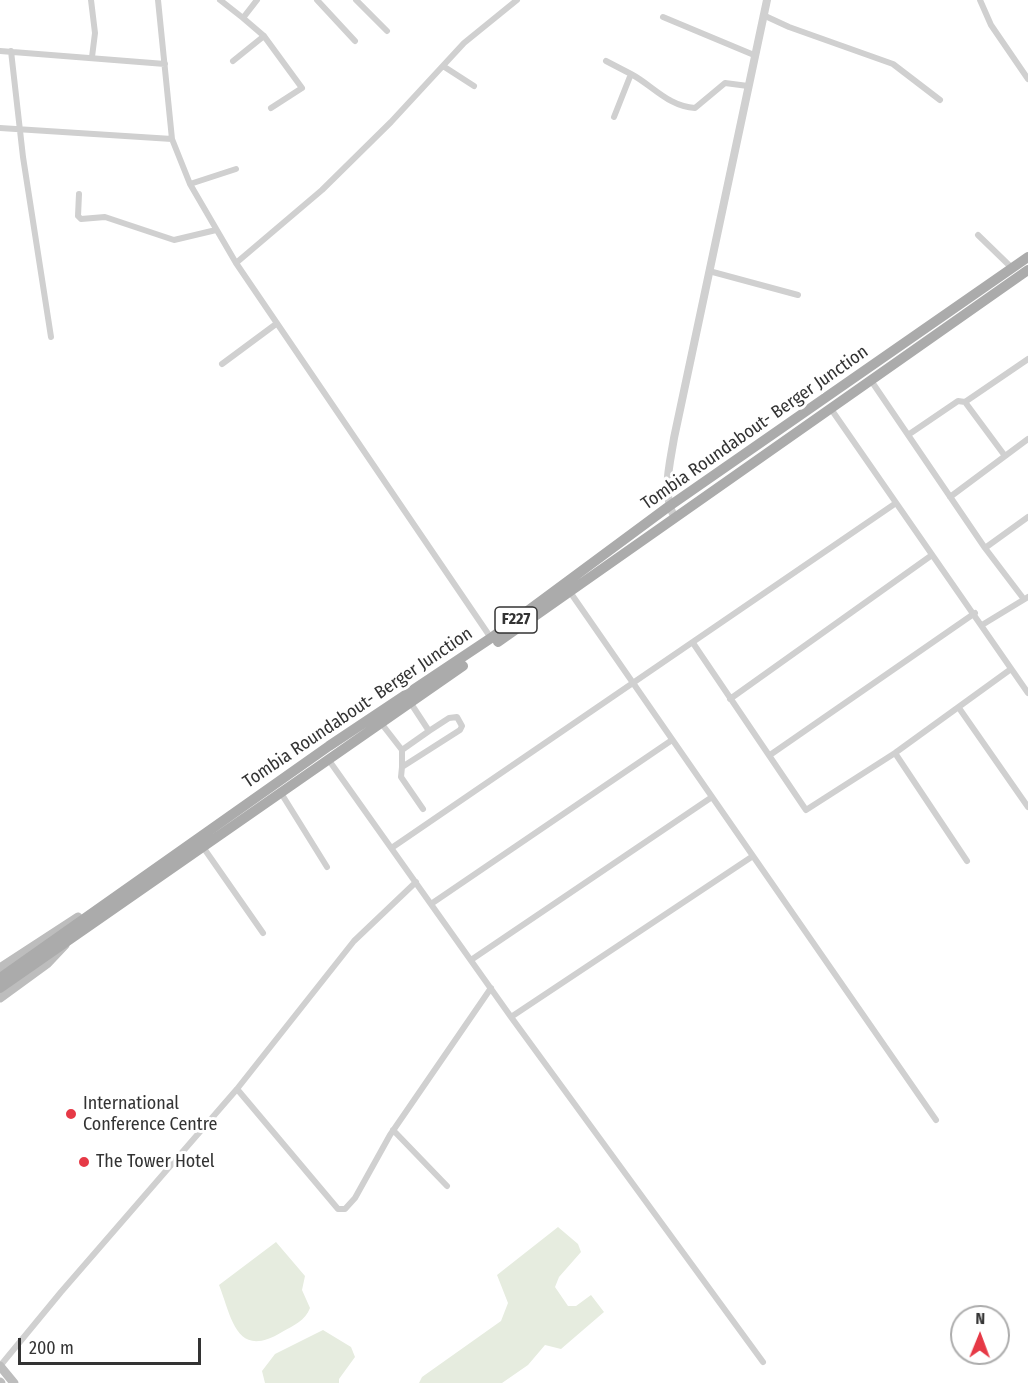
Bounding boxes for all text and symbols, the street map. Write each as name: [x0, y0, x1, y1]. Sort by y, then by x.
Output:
street label: Tombia Roundabout- Berger Junction: [637, 341, 873, 515]
road number: F227: [495, 607, 537, 633]
street label: Tombia Roundabout- Berger Junction: [239, 623, 477, 793]
place label: International Conference Centre: [83, 1093, 217, 1136]
marker: International Conference Centre: [64, 1107, 78, 1121]
place label: The Tower Hotel: [96, 1151, 215, 1173]
marker: The Tower Hotel: [77, 1155, 91, 1169]
north arrow: [950, 1305, 1010, 1365]
text: N: [975, 1309, 985, 1328]
scale bar: [21, 1326, 204, 1364]
text: 200 m: [29, 1337, 74, 1359]

